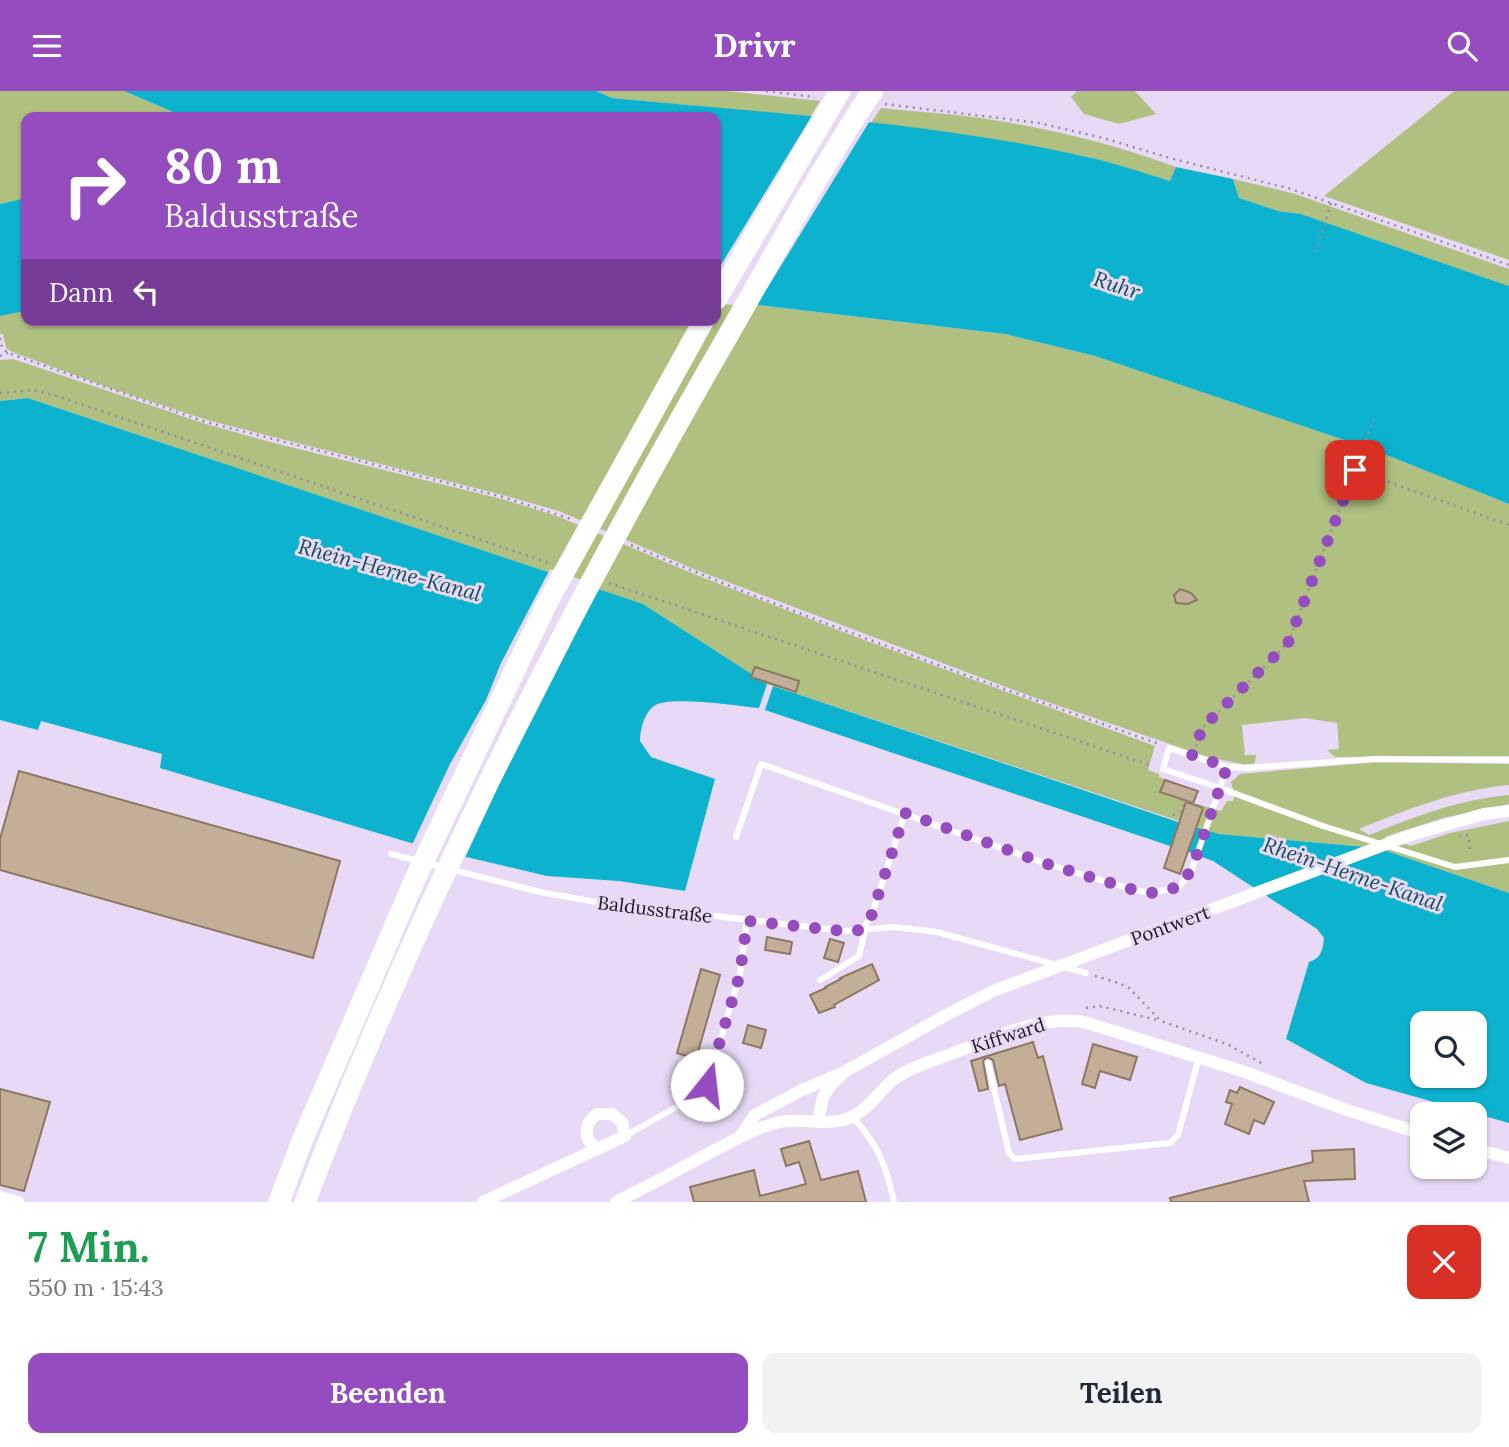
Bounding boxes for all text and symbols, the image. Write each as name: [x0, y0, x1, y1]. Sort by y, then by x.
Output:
text: Drivr: [713, 25, 796, 66]
icon: menu: [28, 27, 66, 65]
icon: search: [1443, 27, 1481, 65]
text: 80 m: [164, 134, 281, 196]
icon: right: [49, 140, 140, 231]
text: Baldusstraße: [164, 195, 359, 236]
water label: Ruhr: [1090, 265, 1144, 305]
icon: left: [127, 273, 165, 311]
text: Dann: [49, 276, 113, 309]
pin: [1325, 440, 1385, 500]
icon: arrive: [1336, 451, 1374, 489]
water label: Rhein-Herne-Kanal: [296, 533, 485, 607]
water label: Rhein-Herne-Kanal: [1260, 831, 1446, 917]
street label: Baldusstraße: [596, 890, 714, 928]
street label: Pontwert: [1127, 899, 1213, 950]
map controls: [1410, 1011, 1487, 1179]
button: search: [1410, 1011, 1487, 1088]
street label: Kiffward: [968, 1012, 1048, 1058]
position arrow: [670, 1048, 744, 1122]
button: layers: [1410, 1102, 1487, 1179]
text: 7 Min.: [28, 1220, 150, 1274]
button: close: [1407, 1225, 1481, 1299]
text: 550 m · 15:43: [28, 1273, 164, 1302]
button: Beenden: [28, 1353, 748, 1433]
button: Teilen: [762, 1353, 1481, 1433]

